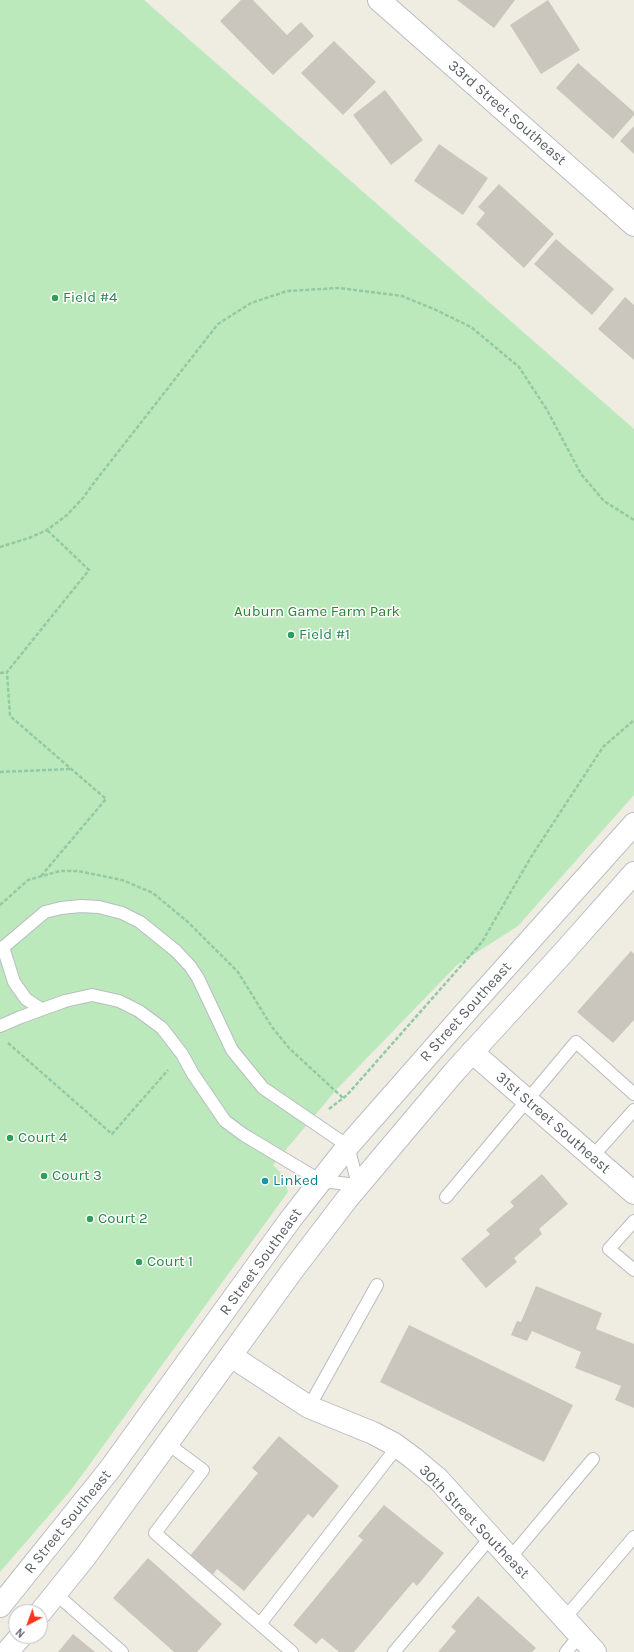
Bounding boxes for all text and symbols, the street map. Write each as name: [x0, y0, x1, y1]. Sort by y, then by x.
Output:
street label: 33rd Street Southeast: [444, 57, 570, 169]
place label: Field #4: [63, 289, 117, 307]
marker: Field #4: [50, 293, 60, 303]
park label: Auburn Game Farm Park: [234, 603, 400, 621]
place label: Field #1: [299, 626, 350, 644]
marker: Field #1: [286, 630, 296, 640]
street label: R Street Southeast: [416, 958, 516, 1066]
street label: 31st Street Southeast: [492, 1068, 614, 1178]
place label: Court 4: [18, 1129, 67, 1147]
marker: Court 4: [5, 1133, 15, 1143]
place label: Court 3: [52, 1167, 102, 1185]
marker: Court 3: [39, 1171, 49, 1181]
place label: Linked: [273, 1172, 319, 1190]
marker: Linked: [260, 1176, 270, 1186]
street label: R Street Southeast: [216, 1205, 306, 1319]
place label: Court 2: [98, 1210, 148, 1228]
marker: Court 2: [85, 1214, 95, 1224]
place label: Court 1: [147, 1253, 193, 1271]
marker: Court 1: [134, 1257, 144, 1267]
street label: 30th Street Southeast: [415, 1461, 533, 1583]
street label: R Street Southeast: [21, 1467, 115, 1577]
north arrow: [8, 1604, 48, 1644]
text: N: [13, 1625, 28, 1640]

